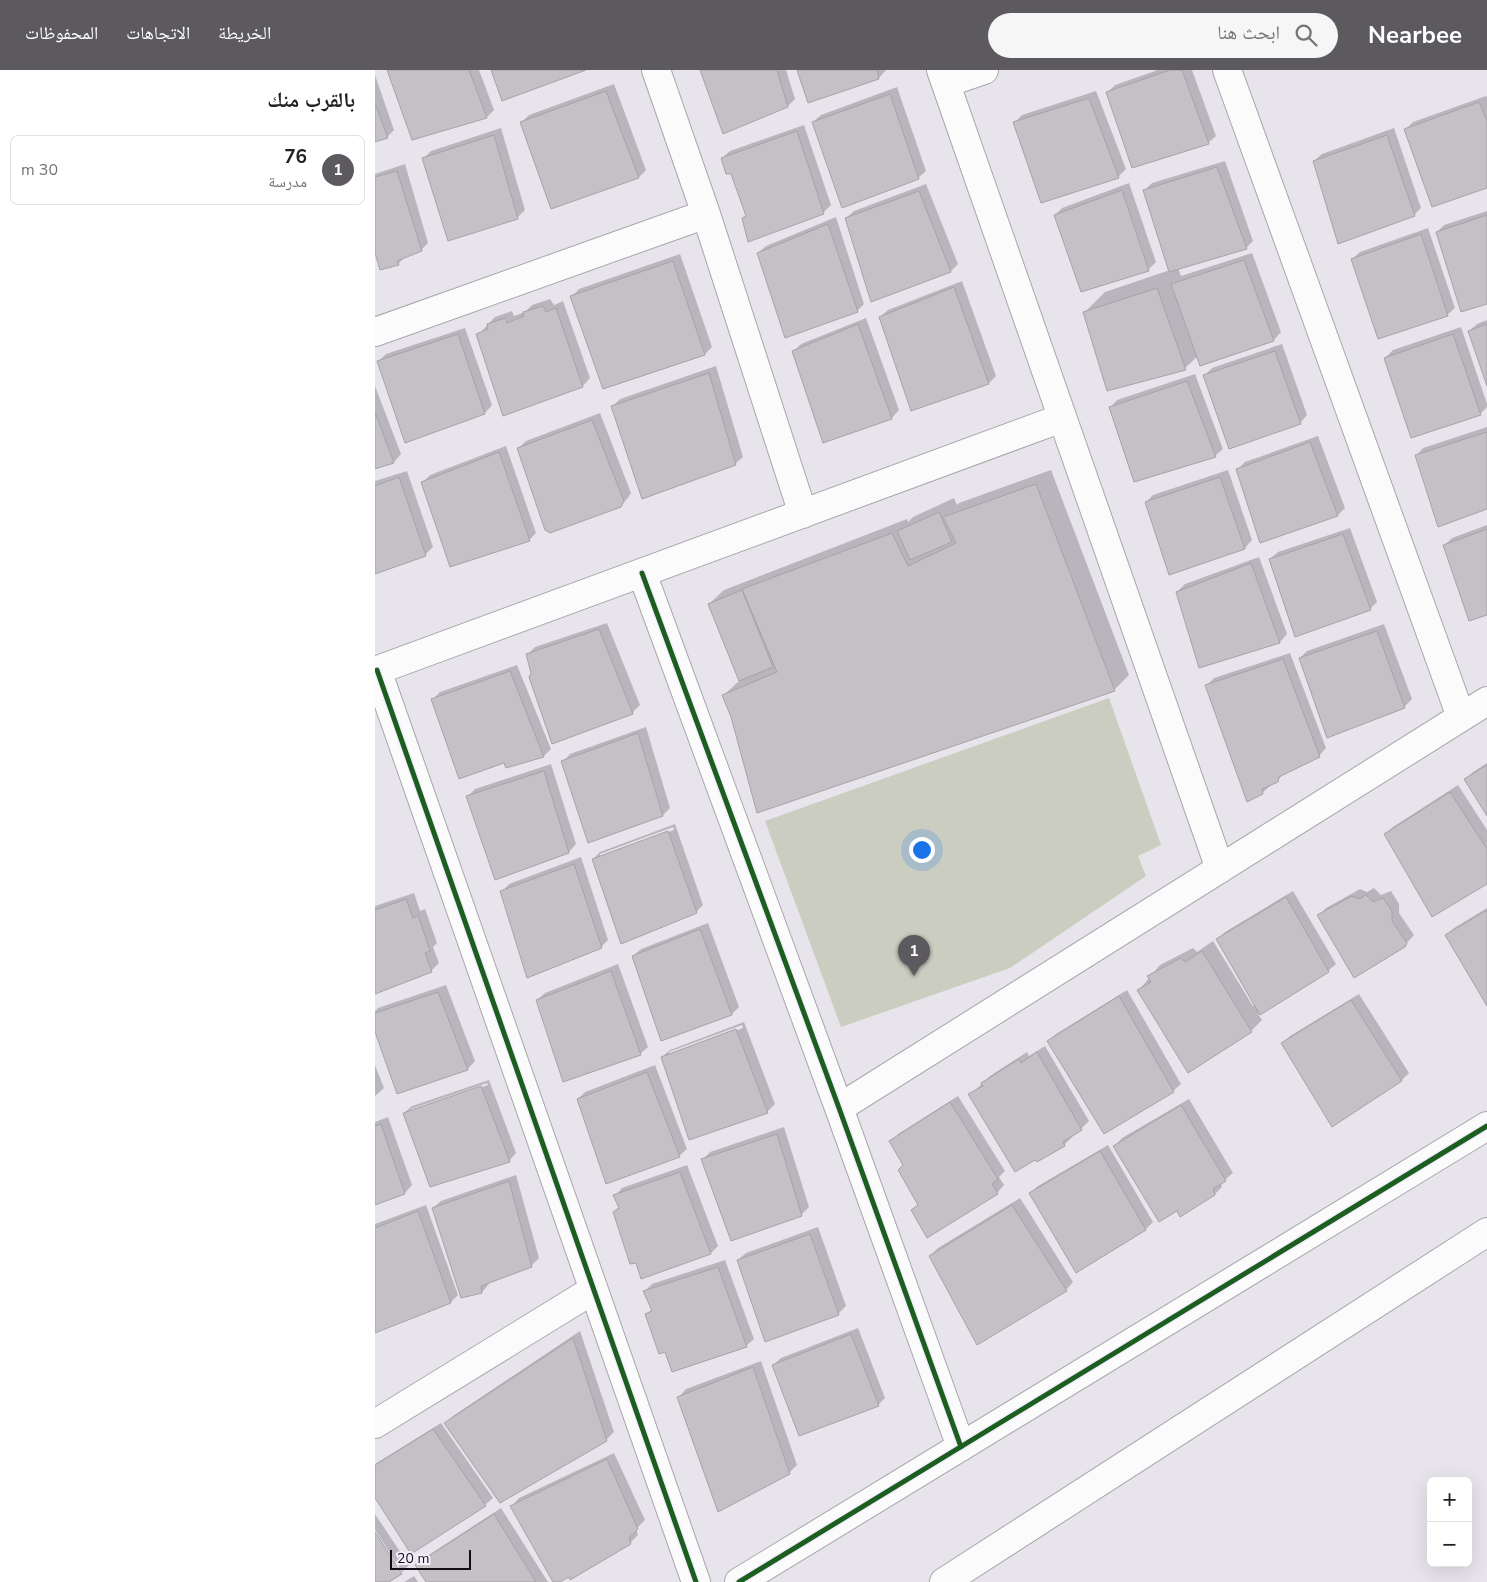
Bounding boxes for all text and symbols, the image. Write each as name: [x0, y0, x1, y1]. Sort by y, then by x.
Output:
search box: [988, 13, 1338, 58]
text: Nearbee: [1368, 19, 1462, 51]
text: ابحث هنا: [1217, 20, 1280, 46]
text: المحفوظات: [25, 21, 98, 45]
text: الاتجاهات: [126, 21, 190, 45]
text: الخريطة: [218, 21, 271, 45]
icon: search: [1292, 21, 1320, 49]
text: بالقرب منك: [267, 86, 355, 114]
text: 76: [284, 144, 307, 170]
text: 30 m: [21, 159, 58, 181]
text: 1: [333, 159, 343, 181]
text: مدرسة: [268, 171, 307, 193]
your location: [909, 837, 935, 863]
pin: 1: [898, 935, 930, 976]
map controls: [1427, 1477, 1472, 1567]
button: +: [1427, 1477, 1472, 1522]
button: −: [1427, 1522, 1472, 1567]
scale bar: [390, 1547, 471, 1570]
text: 20 m: [397, 1549, 429, 1568]

